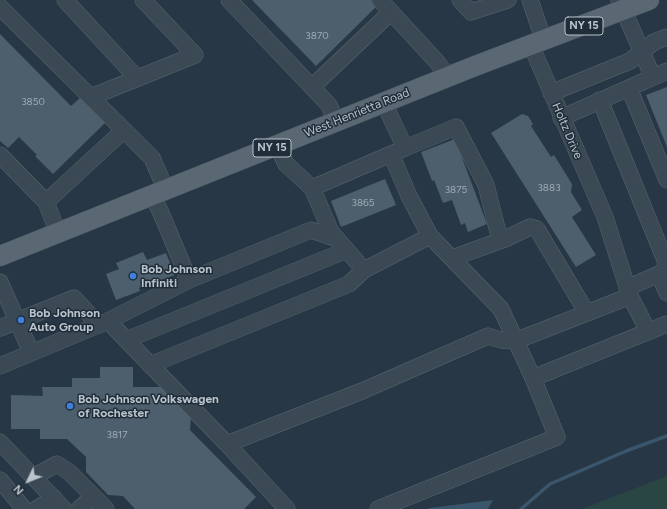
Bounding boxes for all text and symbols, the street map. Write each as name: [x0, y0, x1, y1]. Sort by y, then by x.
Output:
road number: NY 15: [565, 17, 603, 35]
house number: 3870: [305, 30, 329, 42]
street label: West Henrietta Road: [302, 85, 412, 141]
house number: 3850: [21, 96, 45, 108]
street label: Holtz Drive: [549, 101, 585, 161]
road number: NY 15: [253, 139, 291, 157]
house number: 3883: [537, 182, 561, 194]
house number: 3875: [445, 184, 467, 196]
house number: 3865: [352, 197, 374, 209]
place label: Bob Johnson Infiniti: [141, 262, 212, 290]
marker: Bob Johnson Infiniti: [128, 271, 138, 281]
place label: Bob Johnson Auto Group: [29, 306, 100, 334]
marker: Bob Johnson Auto Group: [16, 315, 26, 325]
place label: Bob Johnson Volkswagen of Rochester: [78, 392, 219, 420]
marker: Bob Johnson Volkswagen of Rochester: [65, 401, 75, 411]
house number: 3817: [106, 429, 128, 441]
north arrow: [8, 461, 48, 501]
text: N: [11, 482, 27, 497]

